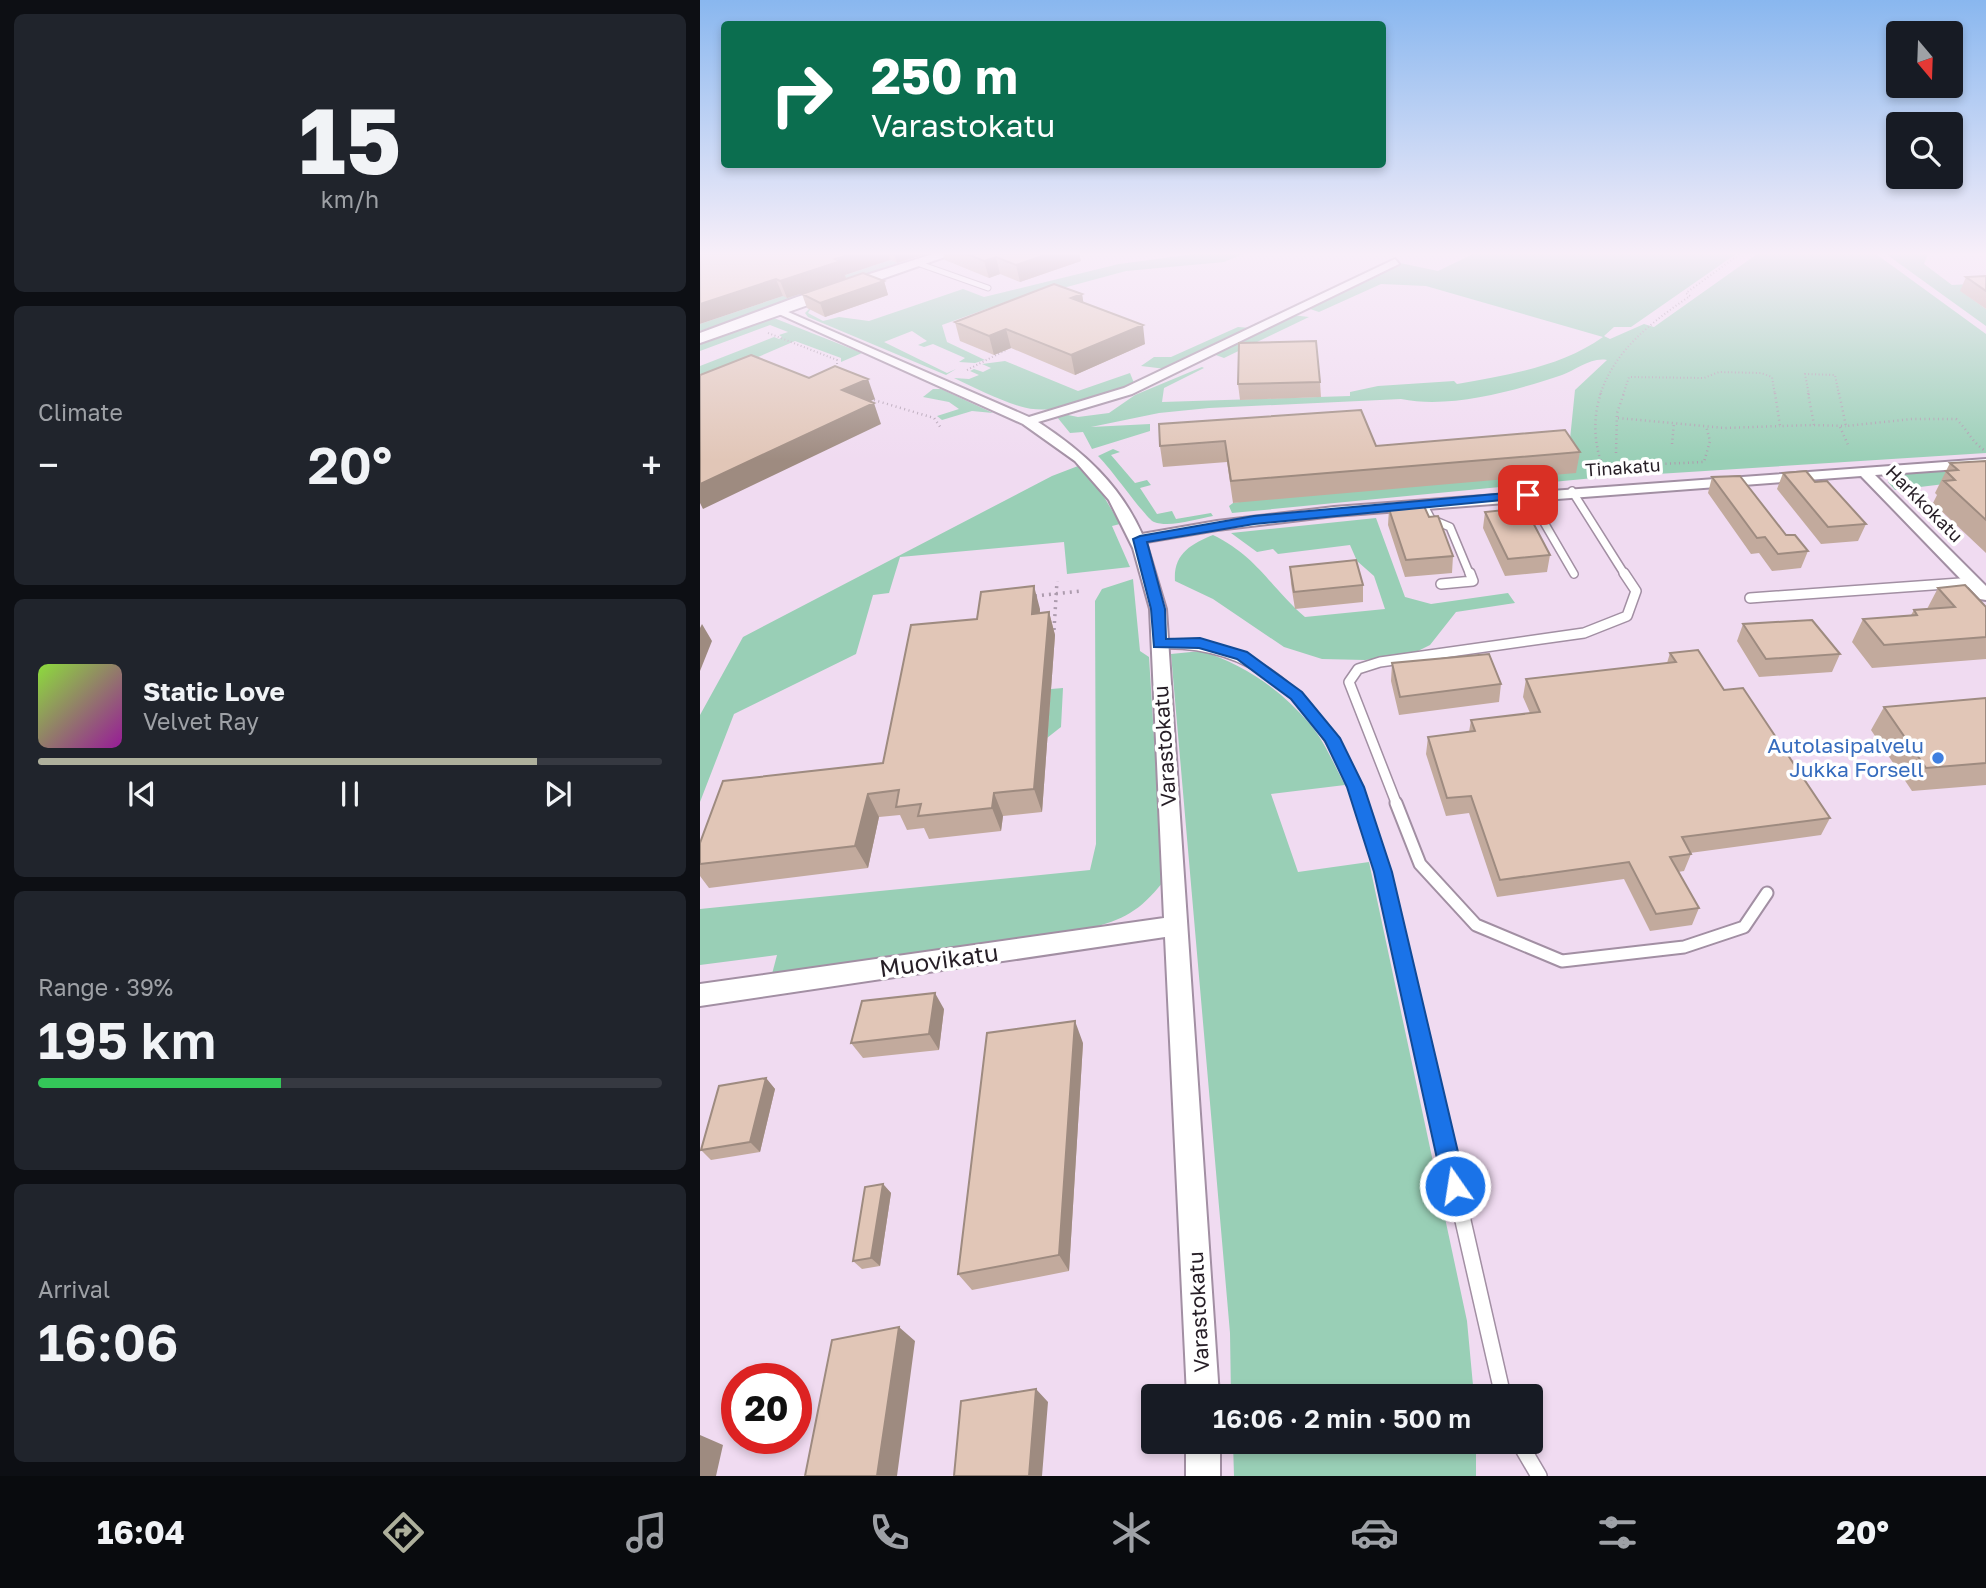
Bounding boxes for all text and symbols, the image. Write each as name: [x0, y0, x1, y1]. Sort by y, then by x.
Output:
north arrow: [1886, 21, 1964, 98]
map controls: [1886, 21, 1963, 189]
text: 250 m: [871, 46, 1018, 105]
icon: right: [756, 49, 847, 140]
text: 15: [299, 85, 401, 194]
text: Varastokatu: [871, 106, 1055, 144]
button: search: [1886, 112, 1963, 189]
text: km/h: [321, 185, 379, 213]
text: Climate: [38, 398, 123, 426]
text: 20°: [308, 433, 392, 495]
text: −: [38, 442, 59, 487]
text: +: [641, 442, 662, 487]
street label: Tinakatu: [1585, 453, 1661, 481]
street label: Harkkokatu: [1882, 460, 1968, 546]
pin: [1498, 465, 1558, 525]
icon: arrive: [1509, 476, 1547, 514]
text: Static Love: [143, 676, 285, 707]
street label: Varastokatu: [1147, 685, 1181, 807]
text: Velvet Ray: [143, 707, 259, 735]
place label: Autolasipalvelu Jukka Forsell: [1767, 732, 1924, 782]
marker: Autolasipalvelu Jukka Forsell: [1930, 750, 1946, 766]
icon: previous: [123, 775, 161, 813]
icon: pause: [331, 775, 369, 813]
icon: next: [539, 775, 577, 813]
street label: Muovikatu: [877, 937, 1000, 982]
text: Range · 39%: [38, 973, 173, 1001]
text: 195 km: [38, 1008, 216, 1070]
position arrow: [1418, 1149, 1492, 1223]
street label: Varastokatu: [1182, 1251, 1214, 1373]
text: Arrival: [38, 1275, 110, 1303]
text: 16:06: [38, 1310, 178, 1372]
speed limit sign: 20: [721, 1363, 812, 1454]
text: 16:06 · 2 min · 500 m: [1213, 1403, 1471, 1434]
icon: directions: [379, 1508, 428, 1557]
icon: music: [622, 1508, 671, 1557]
icon: phone: [865, 1508, 914, 1557]
icon: climate: [1107, 1508, 1156, 1557]
icon: car: [1350, 1508, 1399, 1557]
icon: filters: [1593, 1508, 1642, 1557]
text: 16:04: [97, 1513, 185, 1551]
text: 20°: [1836, 1513, 1889, 1551]

